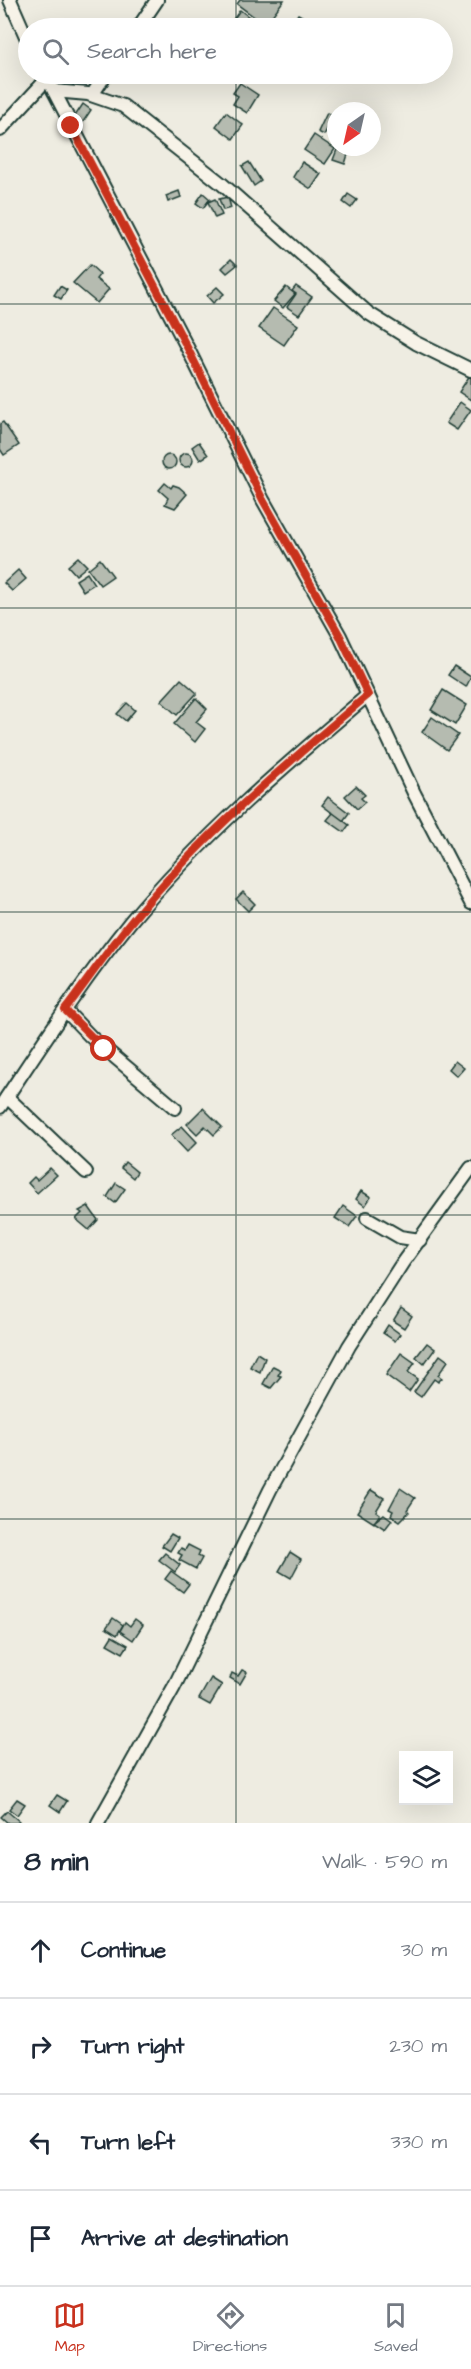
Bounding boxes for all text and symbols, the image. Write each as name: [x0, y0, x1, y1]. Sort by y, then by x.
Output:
search box: [18, 18, 453, 84]
icon: search: [39, 35, 72, 68]
text: Search here: [87, 36, 217, 67]
north arrow: [327, 102, 381, 156]
route end: [57, 112, 83, 138]
route start: [90, 1035, 116, 1061]
map controls: [399, 1751, 453, 1805]
button: layers: [399, 1751, 453, 1805]
text: 8 min: [24, 1844, 88, 1880]
text: Walk · 590 m: [322, 1848, 447, 1876]
icon: ahead: [24, 1934, 57, 1967]
text: Continue: [81, 1935, 166, 1966]
text: 30 m: [401, 1936, 447, 1964]
icon: right: [24, 2030, 57, 2063]
text: Turn right: [81, 2031, 184, 2062]
text: 230 m: [389, 2032, 447, 2060]
icon: left: [24, 2126, 57, 2159]
text: Turn left: [81, 2127, 175, 2158]
text: 330 m: [390, 2128, 447, 2156]
icon: arrive: [24, 2222, 57, 2255]
text: Arrive at destination: [81, 2223, 288, 2254]
tab: Map: [53, 2299, 86, 2357]
tab: Directions: [193, 2299, 267, 2357]
tab: Saved: [374, 2299, 418, 2357]

